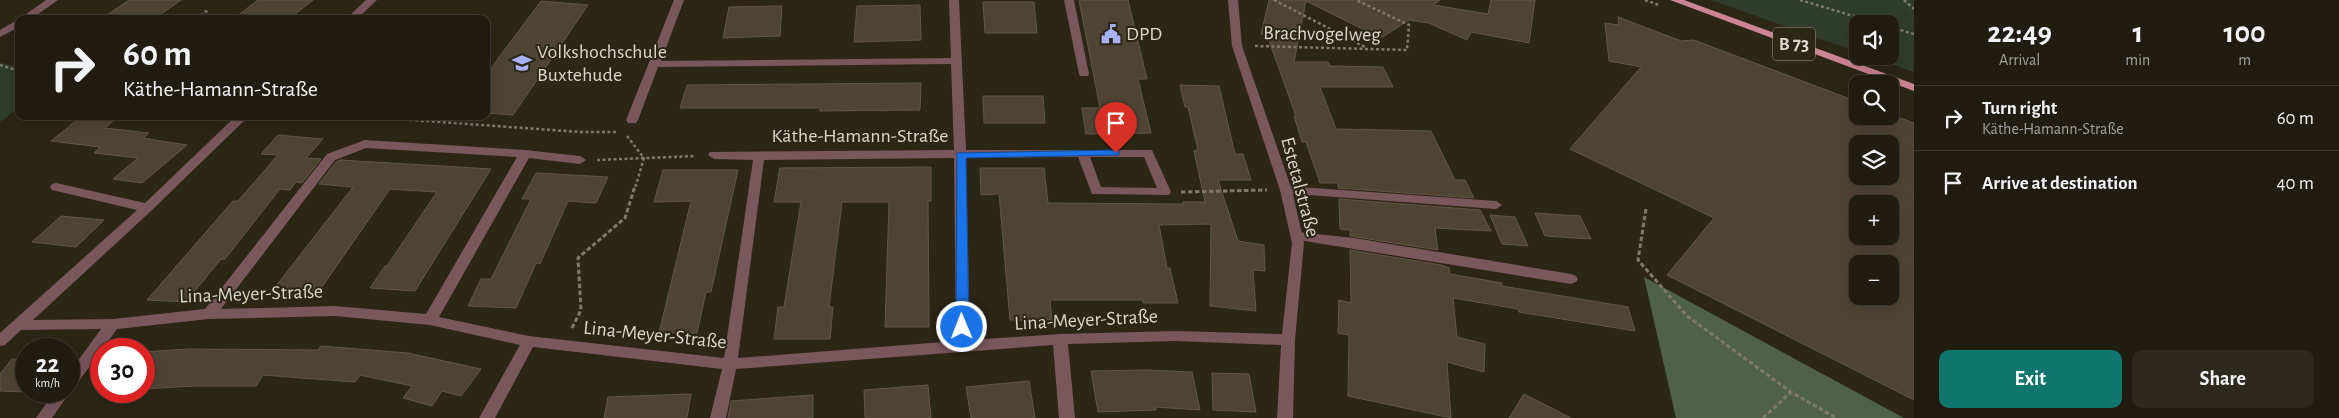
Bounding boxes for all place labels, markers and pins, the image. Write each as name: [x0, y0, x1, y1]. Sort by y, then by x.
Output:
public building icon: DPD: [1100, 23, 1122, 45]
place label: DPD: [1126, 24, 1162, 44]
place label: Volkshochschule Buxtehude: [537, 42, 667, 85]
school or university icon: Volkshochschule Buxtehude: [511, 52, 533, 74]
pin: [1095, 102, 1137, 153]

